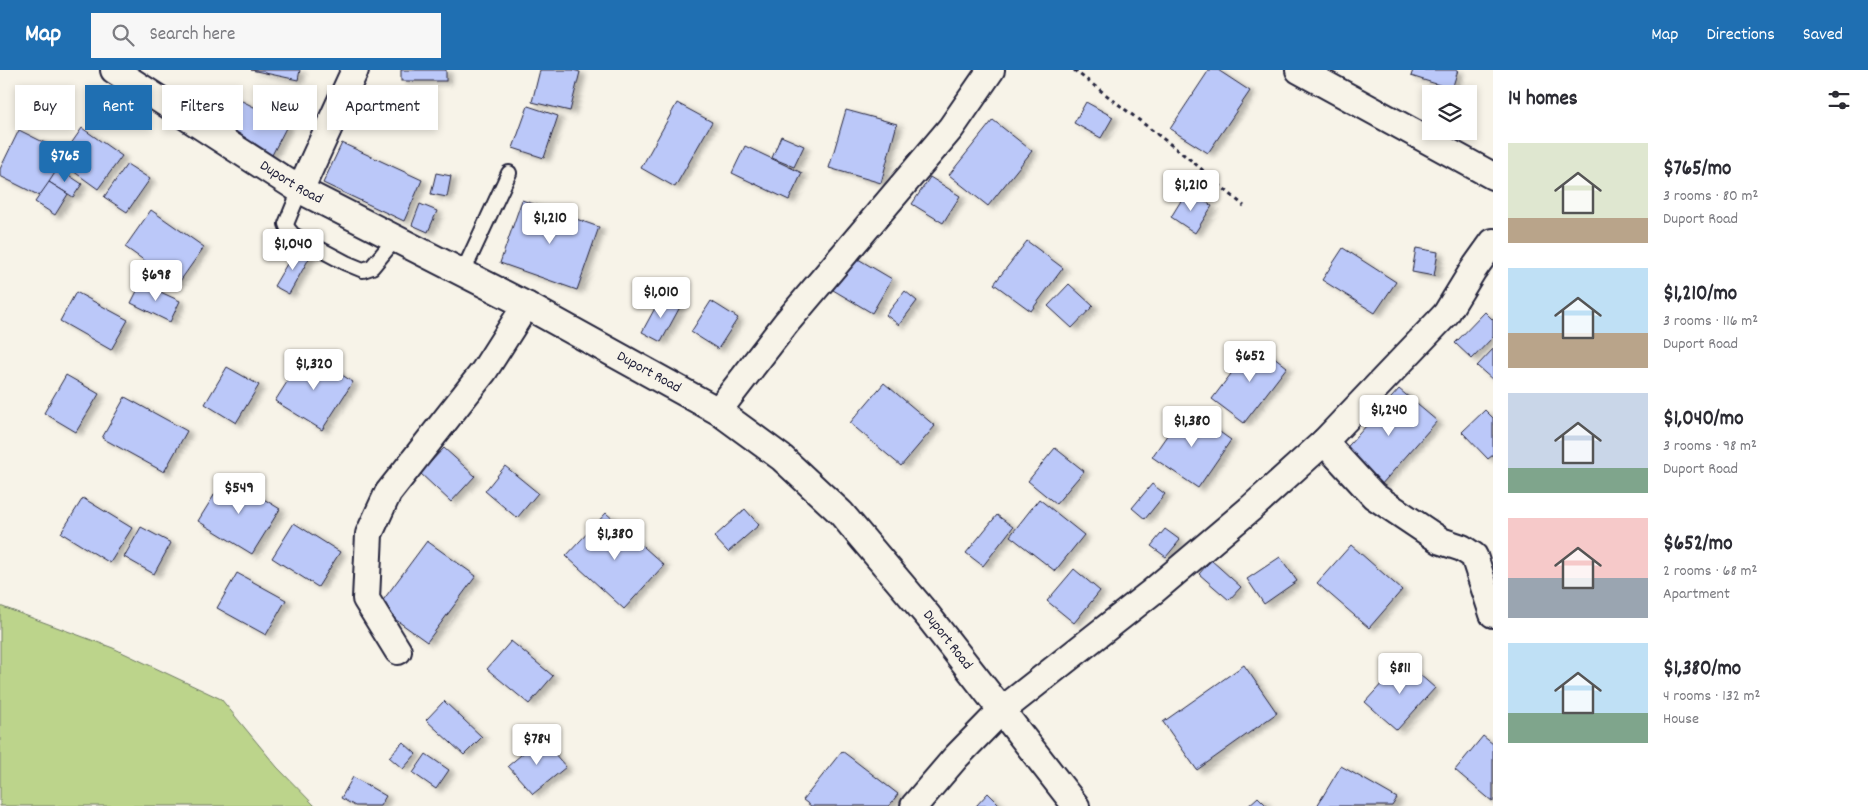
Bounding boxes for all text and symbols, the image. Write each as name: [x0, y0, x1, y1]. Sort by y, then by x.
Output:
search box: [91, 13, 441, 58]
text: Map: [25, 18, 61, 52]
icon: search: [109, 21, 137, 49]
text: Search here: [149, 22, 235, 49]
text: Map: [1651, 23, 1678, 48]
text: Directions: [1706, 23, 1775, 48]
text: Saved: [1803, 23, 1843, 48]
chip: Buy: [15, 85, 75, 130]
chip: Rent: [85, 85, 152, 130]
chip: Filters: [162, 85, 243, 130]
chip: New: [253, 85, 317, 130]
chip: Apartment: [327, 85, 438, 130]
map controls: [1422, 85, 1477, 140]
button: layers: [1422, 85, 1477, 140]
text: 14 homes: [1508, 85, 1578, 115]
icon: filters: [1825, 86, 1853, 114]
pin: $765: [35, 140, 95, 183]
text: $765: [50, 145, 80, 168]
street label: Duport Road: [255, 155, 326, 211]
text: $765/mo: [1663, 155, 1731, 185]
icon: home: [1548, 163, 1608, 223]
pin: $1,210: [1150, 170, 1232, 212]
text: $1,210: [1174, 174, 1208, 197]
text: 3 rooms · 80 m²: [1663, 185, 1758, 208]
pin: $1,210: [509, 202, 591, 245]
text: $1,210: [533, 207, 567, 230]
text: Duport Road: [1663, 208, 1738, 231]
pin: $1,040: [252, 228, 334, 271]
text: $1,040: [274, 233, 312, 256]
pin: $698: [126, 260, 186, 302]
text: $698: [141, 264, 171, 287]
pin: $1,010: [620, 276, 702, 319]
text: $1,210/mo: [1663, 280, 1737, 310]
text: $1,010: [643, 281, 679, 304]
icon: home: [1548, 288, 1608, 348]
text: 3 rooms · 116 m²: [1663, 310, 1758, 333]
text: Duport Road: [1663, 333, 1738, 356]
pin: $652: [1220, 340, 1280, 383]
text: $652: [1235, 345, 1265, 368]
street label: Duport Road: [612, 346, 685, 399]
pin: $1,320: [273, 348, 355, 391]
text: $1,320: [295, 353, 333, 376]
pin: $1,240: [1348, 394, 1430, 437]
text: $1,240: [1370, 399, 1408, 422]
text: $1,040/mo: [1663, 405, 1744, 435]
pin: $1,380: [1151, 406, 1233, 448]
text: $1,380: [1174, 410, 1210, 433]
icon: home: [1548, 413, 1608, 473]
text: 3 rooms · 98 m²: [1663, 435, 1757, 458]
text: Duport Road: [1663, 458, 1738, 481]
pin: $549: [209, 472, 269, 515]
text: $549: [224, 477, 254, 500]
pin: $1,380: [574, 518, 656, 561]
text: $1,380: [597, 523, 633, 546]
text: $652/mo: [1663, 530, 1733, 560]
icon: home: [1548, 538, 1608, 598]
text: 2 rooms · 68 m²: [1663, 560, 1757, 583]
text: Apartment: [1663, 583, 1730, 606]
street label: Duport Road: [917, 606, 977, 675]
pin: $811: [1370, 652, 1430, 695]
text: $1,380/mo: [1663, 655, 1741, 685]
text: $811: [1389, 657, 1411, 680]
icon: home: [1548, 663, 1608, 723]
text: 4 rooms · 132 m²: [1663, 685, 1760, 708]
text: House: [1663, 708, 1699, 731]
pin: $784: [507, 724, 567, 766]
text: $784: [523, 728, 551, 751]

